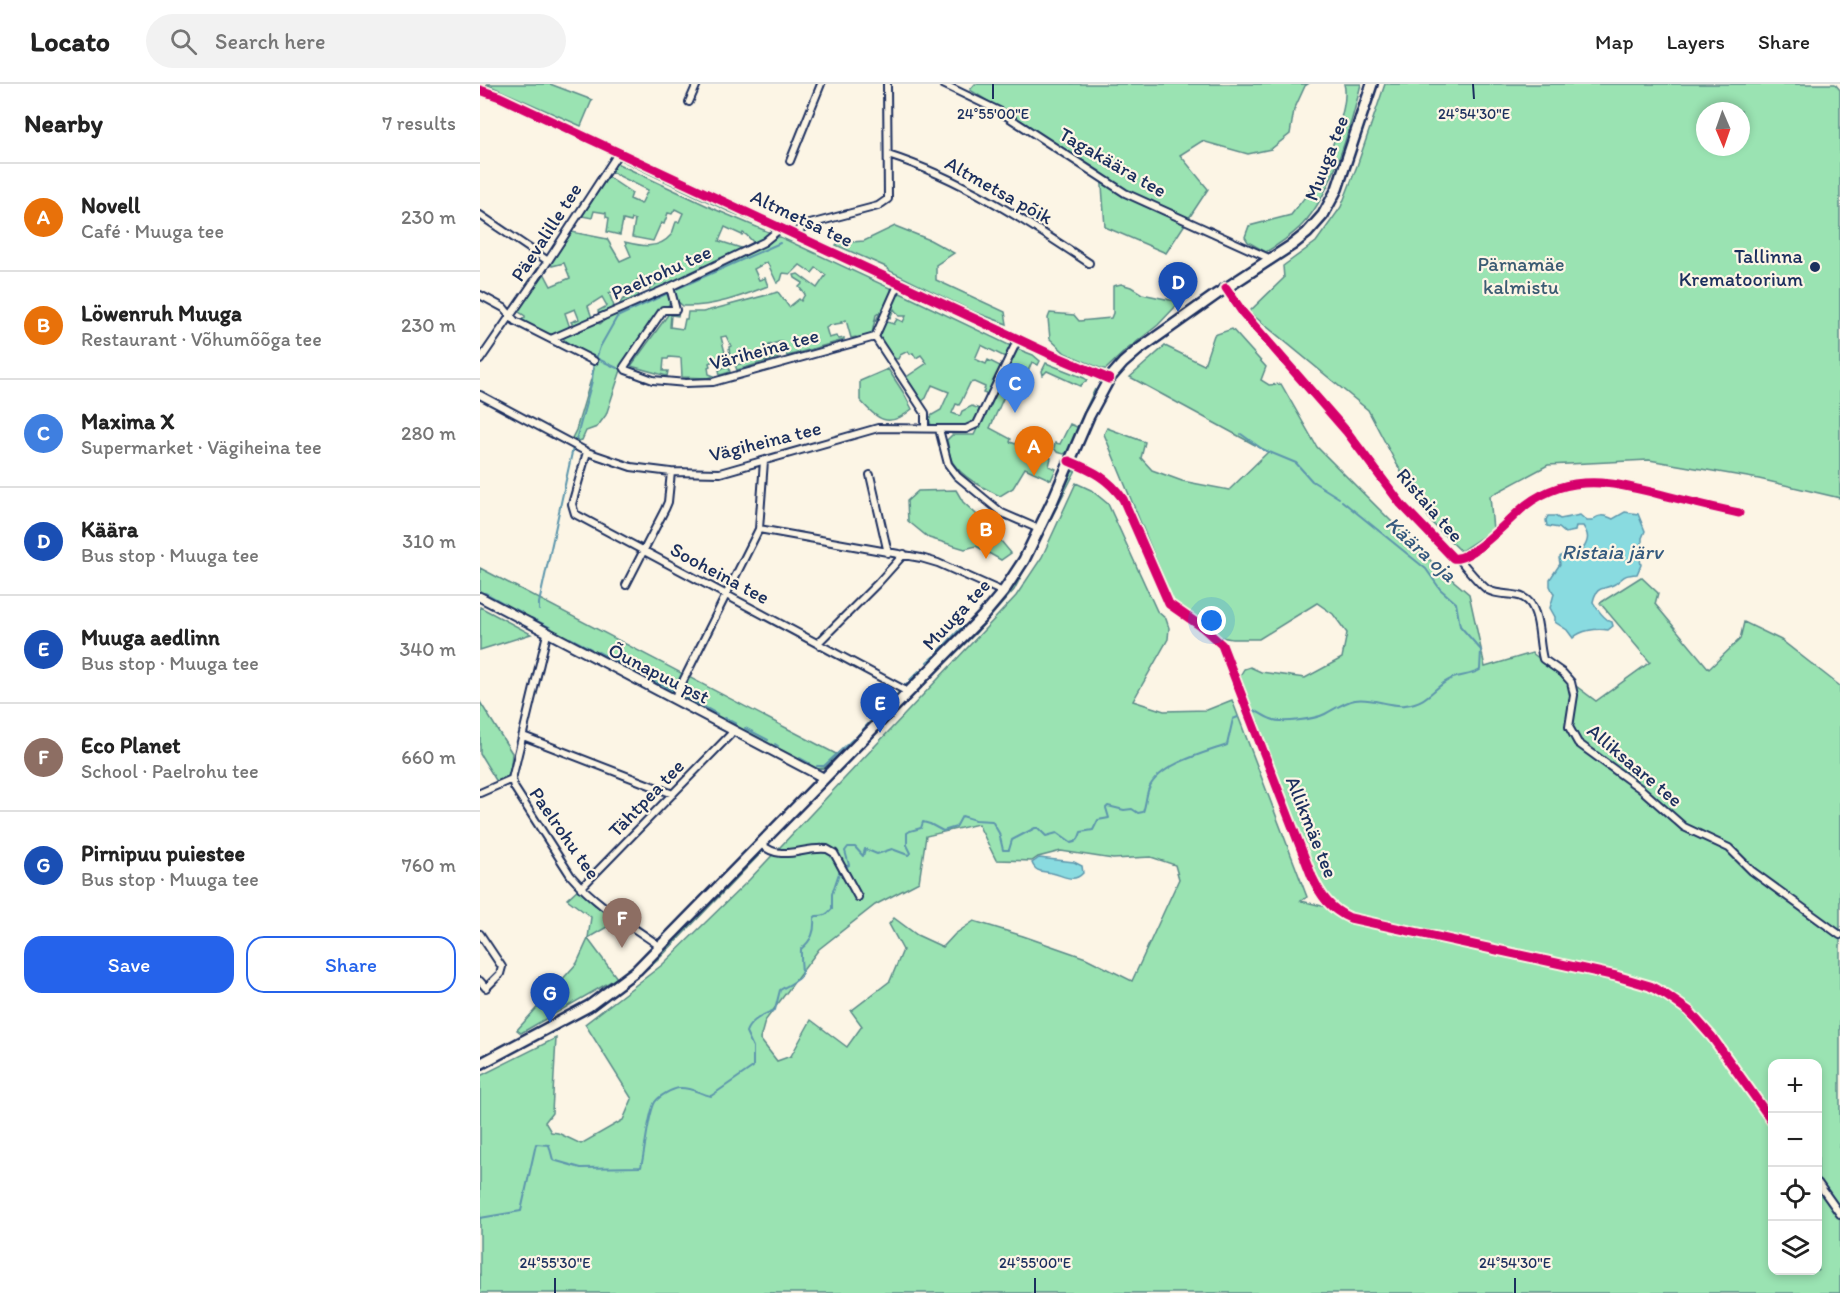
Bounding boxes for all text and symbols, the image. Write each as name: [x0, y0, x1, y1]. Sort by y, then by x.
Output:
search box: [146, 14, 566, 68]
text: Locato: [30, 24, 110, 58]
icon: search: [167, 25, 200, 58]
text: Search here: [215, 28, 325, 55]
text: Map: [1595, 29, 1634, 54]
text: Layers: [1667, 29, 1725, 54]
text: Share: [1758, 29, 1810, 54]
north arrow: [1696, 102, 1750, 156]
text: 24°55'00"E: [957, 105, 1029, 123]
text: 24°54'30"E: [1438, 105, 1510, 123]
text: Nearby: [24, 107, 103, 139]
text: 7 results: [382, 111, 456, 135]
street label: Muuga tee: [1299, 112, 1353, 204]
street label: Tagakäära tee: [1055, 122, 1171, 202]
street label: Altmetsa põik: [941, 151, 1058, 230]
street label: Päevalille tee: [505, 178, 587, 286]
street label: Altmetsa tee: [747, 184, 857, 252]
text: Novell: [81, 192, 140, 219]
text: A: [37, 205, 50, 229]
text: 230 m: [401, 205, 456, 229]
text: Café · Muuga tee: [81, 219, 224, 243]
street label: Paelrohu tee: [607, 239, 715, 305]
place label: Tallinna Krematoorium: [1679, 244, 1804, 291]
park label: Pärnamäe kalmistu: [1478, 252, 1564, 299]
marker: Tallinna Krematoorium: [1808, 260, 1822, 274]
pin: D: [1158, 262, 1198, 312]
text: Löwenruh Muuga: [81, 300, 242, 327]
text: B: [37, 313, 50, 337]
text: 230 m: [401, 313, 456, 337]
street label: Väriheina tee: [707, 323, 821, 375]
text: Restaurant · Võhumõõga tee: [81, 327, 322, 351]
pin: C: [996, 364, 1034, 413]
text: Maxima X: [81, 408, 174, 435]
street label: Vägiheina tee: [707, 416, 823, 466]
text: C: [37, 421, 50, 445]
text: 280 m: [401, 421, 456, 445]
pin: A: [1014, 426, 1054, 476]
text: Supermarket · Vägiheina tee: [81, 435, 322, 459]
street label: Ristaia tee: [1391, 463, 1469, 547]
pin: B: [966, 510, 1006, 559]
water label: Käära oja: [1381, 511, 1462, 587]
text: Käära: [81, 516, 138, 543]
text: D: [37, 529, 50, 553]
text: 310 m: [402, 529, 456, 553]
street label: Sooheina tee: [666, 537, 774, 609]
water label: Ristaia järv: [1562, 539, 1665, 564]
text: Bus stop · Muuga tee: [81, 543, 259, 567]
street label: Muuga tee: [917, 573, 995, 655]
your location: [1197, 606, 1226, 635]
text: Muuga aedlinn: [81, 624, 220, 651]
text: E: [38, 637, 49, 661]
text: 340 m: [399, 637, 456, 661]
street label: Õunapuu pst: [604, 637, 714, 709]
text: Bus stop · Muuga tee: [81, 651, 259, 675]
pin: E: [860, 684, 900, 733]
street label: Alliksaare tee: [1582, 718, 1688, 812]
text: Eco Planet: [81, 732, 181, 759]
text: F: [38, 745, 49, 769]
text: 660 m: [401, 745, 456, 769]
street label: Tähtpea tee: [603, 754, 689, 842]
text: School · Paelrohu tee: [81, 759, 259, 783]
street label: Allikmäe tee: [1281, 773, 1343, 881]
street label: Paelrohu tee: [525, 782, 605, 884]
text: Pirnipuu puiestee: [81, 840, 245, 867]
text: G: [37, 853, 50, 877]
text: 760 m: [402, 853, 456, 877]
text: Bus stop · Muuga tee: [81, 867, 259, 891]
pin: F: [602, 898, 642, 948]
button: Save: [24, 936, 234, 993]
button: Share: [246, 936, 456, 993]
pin: G: [530, 974, 570, 1023]
map controls: [1768, 1059, 1822, 1275]
button: +: [1768, 1059, 1822, 1113]
button: −: [1768, 1113, 1822, 1167]
button: locate: [1768, 1167, 1822, 1221]
button: layers: [1768, 1221, 1822, 1275]
text: 24°55'30"E: [519, 1254, 591, 1272]
text: 24°55'00"E: [999, 1254, 1071, 1272]
text: 24°54'30"E: [1479, 1254, 1551, 1272]

